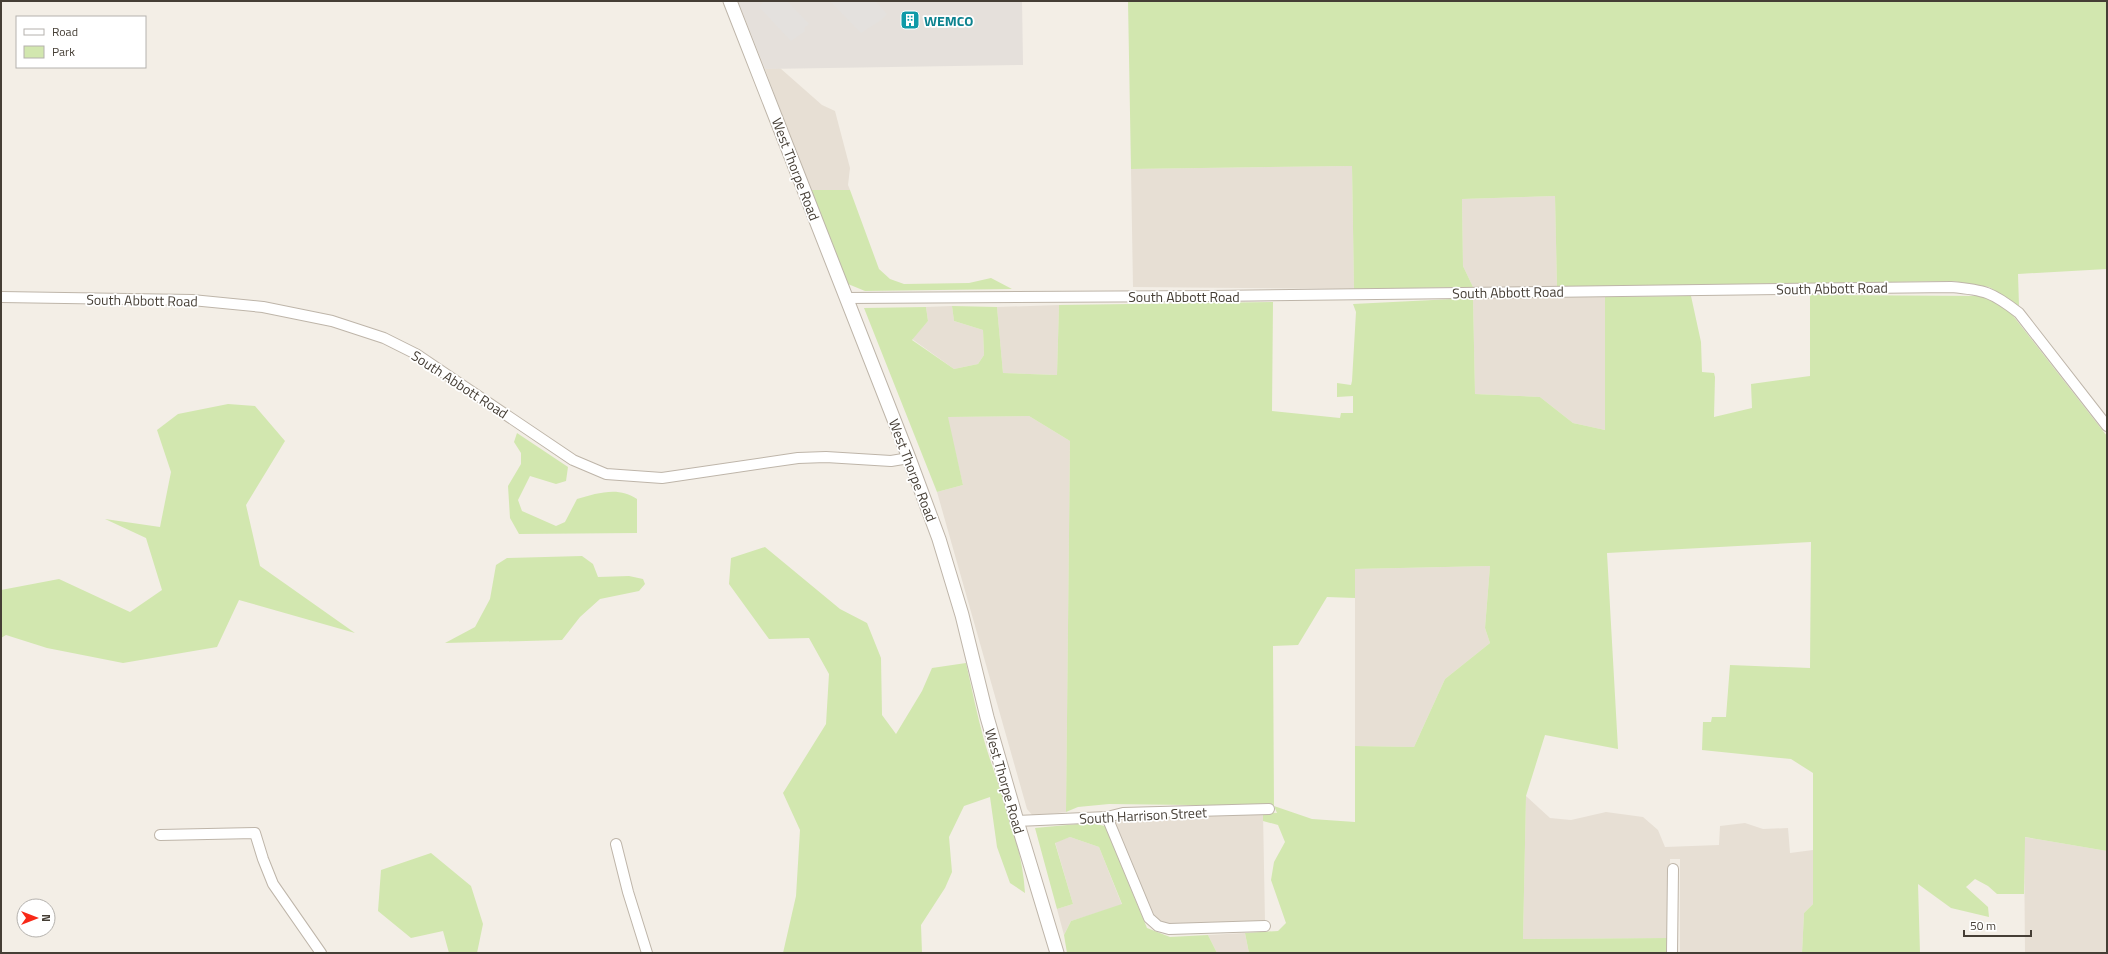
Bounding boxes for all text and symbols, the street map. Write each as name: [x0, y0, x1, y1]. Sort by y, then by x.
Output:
building icon: WEMCO: [899, 9, 921, 31]
place label: WEMCO: [924, 10, 973, 31]
legend: [16, 16, 146, 68]
text: Road: [52, 22, 78, 41]
text: Park: [52, 42, 75, 61]
street label: West Thorpe Road: [767, 115, 825, 223]
street label: South Abbott Road: [1776, 277, 1888, 299]
street label: South Abbott Road: [1452, 281, 1564, 303]
street label: South Abbott Road: [1128, 286, 1240, 307]
street label: South Abbott Road: [86, 289, 198, 311]
street label: South Abbott Road: [407, 345, 513, 423]
street label: West Thorpe Road: [884, 416, 942, 524]
street label: West Thorpe Road: [980, 726, 1030, 836]
street label: South Harrison Street: [1079, 801, 1207, 829]
north arrow: [16, 898, 56, 938]
scale bar: [1964, 912, 2031, 938]
text: N: [38, 914, 54, 922]
text: 50 m: [1970, 916, 1996, 935]

